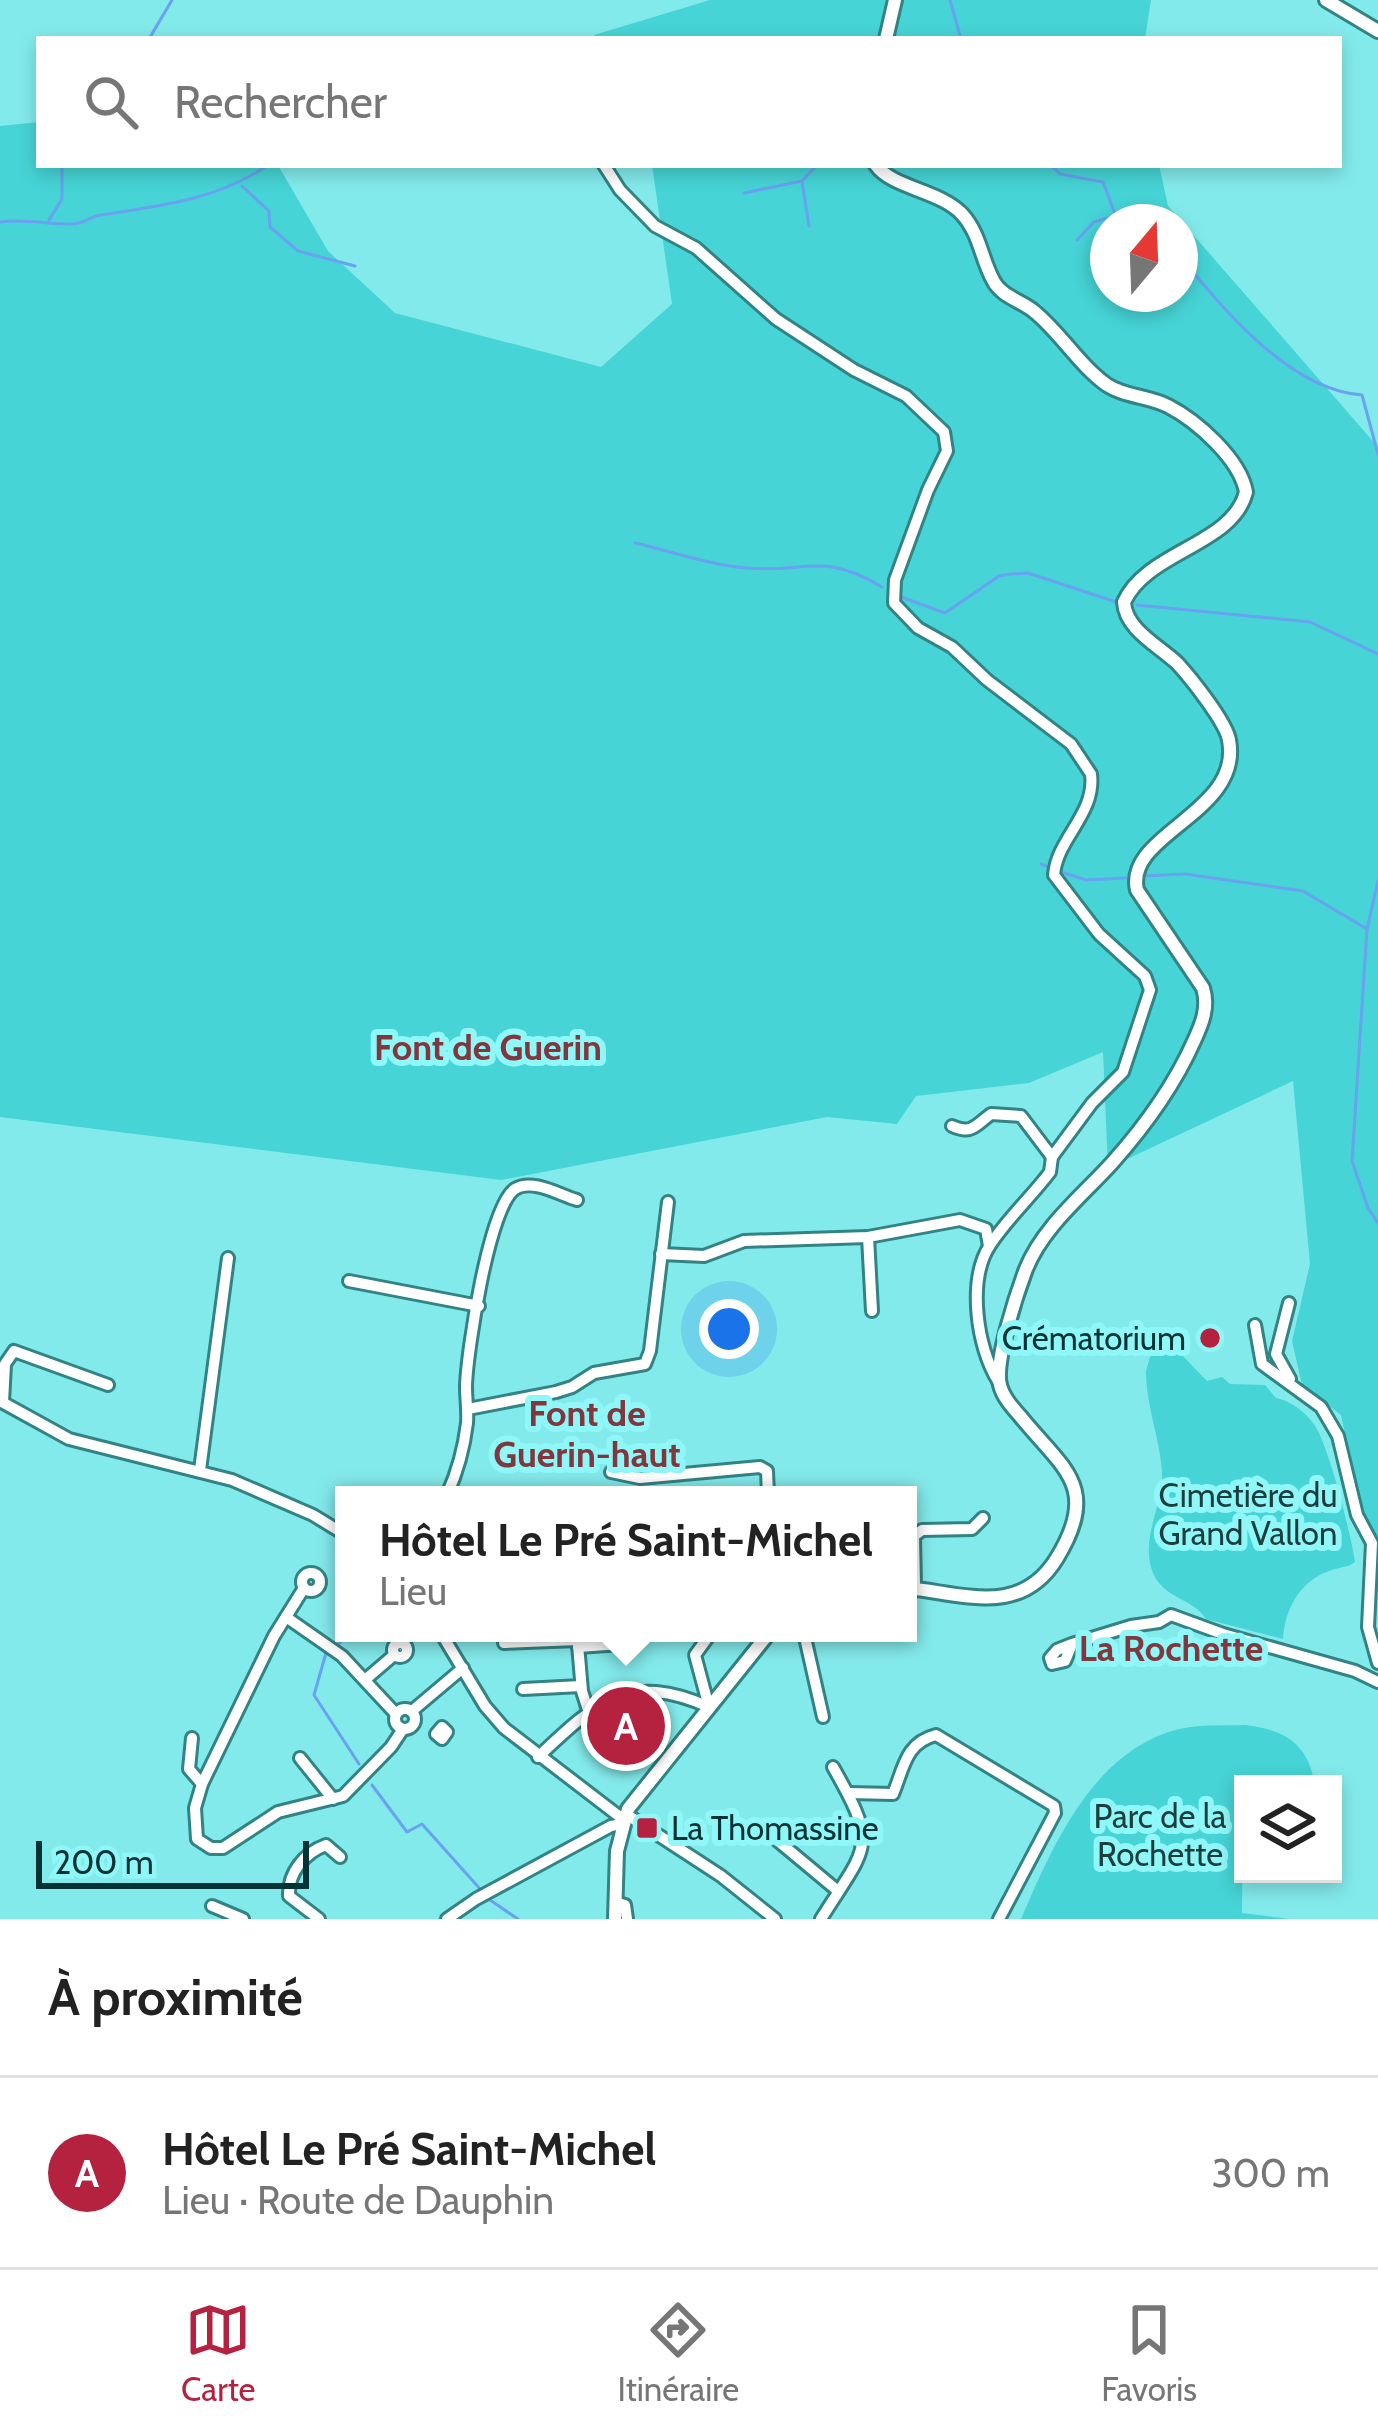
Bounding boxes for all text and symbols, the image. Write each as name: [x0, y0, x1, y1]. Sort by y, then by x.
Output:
search box: [36, 36, 1342, 168]
icon: search: [78, 69, 144, 135]
text: Rechercher: [174, 75, 387, 129]
north arrow: [1090, 204, 1198, 312]
district label: Font de Guerin: [374, 1025, 602, 1069]
your location: [699, 1299, 759, 1359]
place label: Crématorium: [1002, 1318, 1186, 1358]
marker: Crématorium: [1197, 1325, 1223, 1351]
district label: Font de Guerin-haut: [493, 1391, 681, 1476]
park label: Cimetière du Grand Vallon: [1158, 1475, 1338, 1553]
popup: [335, 1486, 917, 1642]
text: Hôtel Le Pré Saint-Michel: [379, 1513, 873, 1567]
text: Lieu: [379, 1567, 447, 1615]
district label: La Rochette: [1079, 1626, 1263, 1670]
pin: A: [587, 1681, 665, 1771]
map controls: [1234, 1775, 1342, 1883]
button: layers: [1234, 1775, 1342, 1883]
park label: Parc de la Rochette: [1094, 1796, 1227, 1874]
place label: La Thomassine: [671, 1808, 879, 1848]
marker: La Thomassine: [634, 1815, 660, 1841]
scale bar: [36, 1835, 309, 1888]
text: 200 m: [54, 1842, 154, 1882]
text: À proximité: [48, 1966, 303, 2028]
text: Hôtel Le Pré Saint-Michel: [162, 2122, 656, 2176]
text: A: [75, 2149, 99, 2197]
text: 300 m: [1211, 2149, 1330, 2197]
text: Lieu · Route de Dauphin: [162, 2176, 554, 2224]
tab: Carte: [181, 2297, 256, 2409]
tab: Itinéraire: [618, 2297, 739, 2409]
tab: Favoris: [1101, 2297, 1197, 2409]

